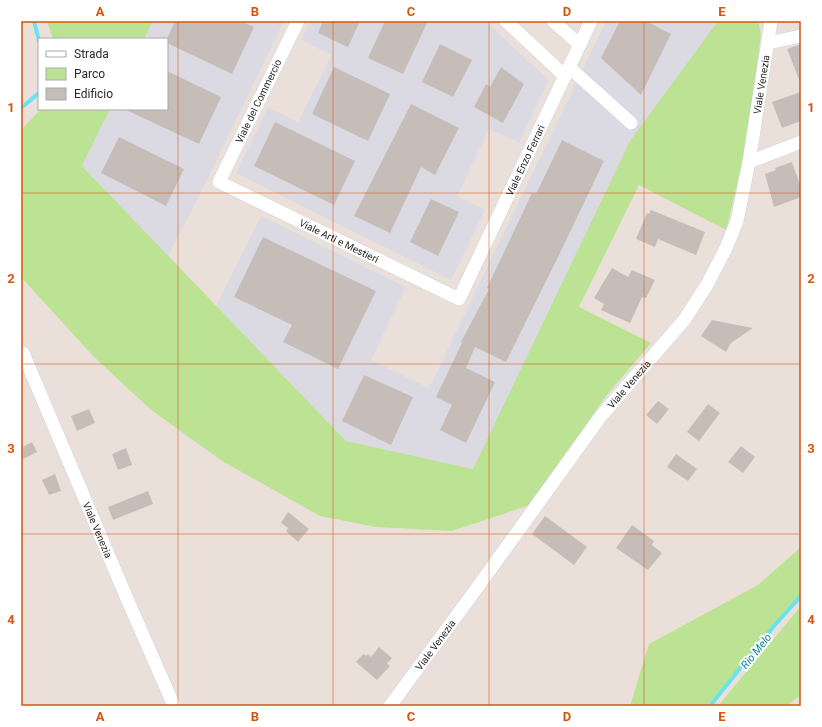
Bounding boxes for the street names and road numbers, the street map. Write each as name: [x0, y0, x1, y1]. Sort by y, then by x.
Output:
street label: Viale Venezia: [752, 54, 772, 115]
street label: Viale del Commercio: [233, 57, 284, 145]
street label: Viale Enzo Ferrari: [504, 123, 547, 198]
street label: Viale Arti e Mestieri: [298, 217, 380, 265]
street label: Viale Venezia: [605, 358, 653, 410]
street label: Viale Venezia: [81, 500, 114, 560]
street label: Viale Venezia: [413, 618, 458, 672]

